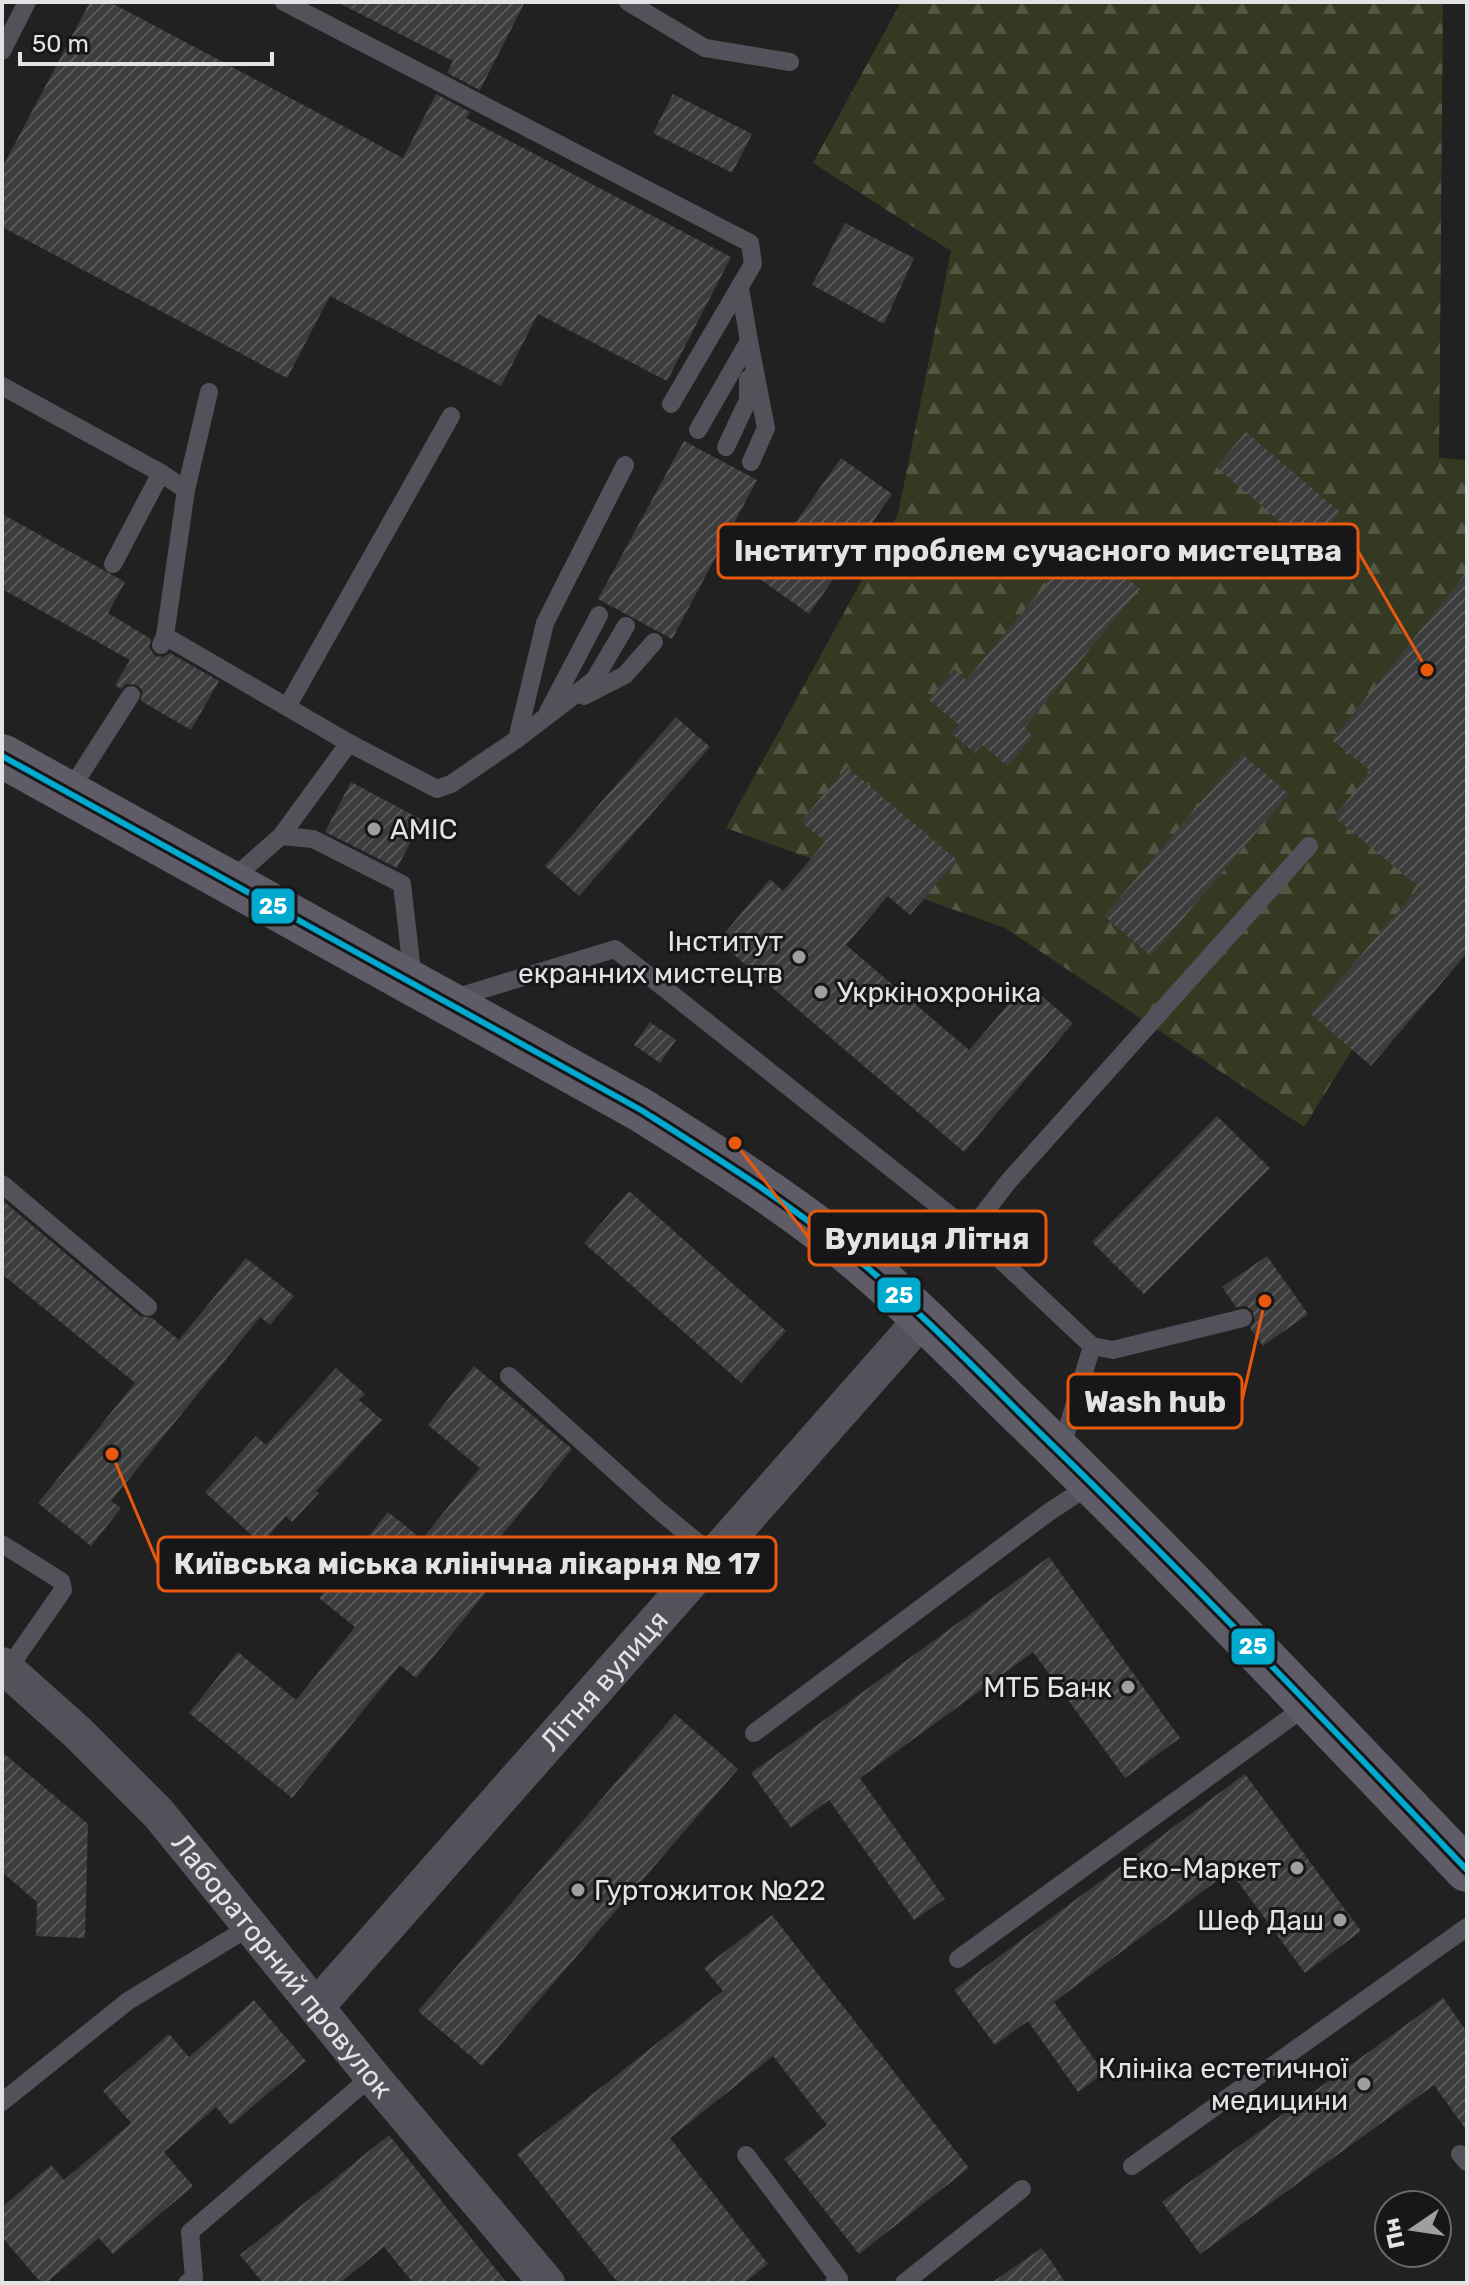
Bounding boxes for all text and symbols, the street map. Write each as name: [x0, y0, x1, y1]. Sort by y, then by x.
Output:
scale bar: [20, 16, 272, 66]
text: 50 m: [32, 30, 89, 58]
callout: Інститут проблем сучасного мистецтва: [718, 524, 1358, 578]
text: Інститут проблем сучасного мистецтва: [734, 533, 1342, 569]
place label: AMIC: [390, 813, 457, 846]
marker: AMIC: [365, 820, 383, 838]
line badge: 25: [250, 887, 296, 925]
text: 25: [259, 893, 287, 920]
place label: Інститут екранних мистецтв: [518, 925, 783, 990]
marker: Інститут екранних мистецтв: [790, 948, 808, 966]
place label: Укркінохроніка: [837, 976, 1041, 1009]
marker: Укркінохроніка: [812, 983, 830, 1001]
callout: Вулиця Літня: [809, 1211, 1046, 1265]
text: Вулиця Літня: [824, 1221, 1030, 1257]
line badge: 25: [876, 1276, 922, 1314]
text: 25: [885, 1282, 913, 1309]
callout: Wash hub: [1068, 1374, 1242, 1428]
text: Wash hub: [1084, 1384, 1226, 1420]
callout: Київська міська клінічна лікарня № 17: [158, 1537, 776, 1591]
text: Київська міська клінічна лікарня № 17: [174, 1546, 760, 1582]
street label: Літня вулиця: [533, 1603, 674, 1757]
line badge: 25: [1230, 1627, 1276, 1666]
text: 25: [1239, 1633, 1267, 1660]
place label: МТБ Банк: [983, 1671, 1112, 1704]
marker: МТБ Банк: [1119, 1678, 1137, 1696]
street label: Лабораторний провулок: [165, 1827, 400, 2105]
place label: Еко-Маркет: [1122, 1852, 1281, 1885]
marker: Еко-Маркет: [1288, 1859, 1306, 1877]
place label: Гуртожиток №22: [594, 1874, 826, 1907]
marker: Гуртожиток №22: [569, 1881, 587, 1899]
place label: Шеф Даш: [1197, 1904, 1324, 1937]
marker: Шеф Даш: [1331, 1911, 1349, 1929]
place label: Клініка естетичної медицини: [1098, 2052, 1349, 2117]
marker: Клініка естетичної медицини: [1355, 2075, 1373, 2093]
north arrow: [1373, 2189, 1453, 2269]
text: Пн: [1377, 2216, 1411, 2251]

